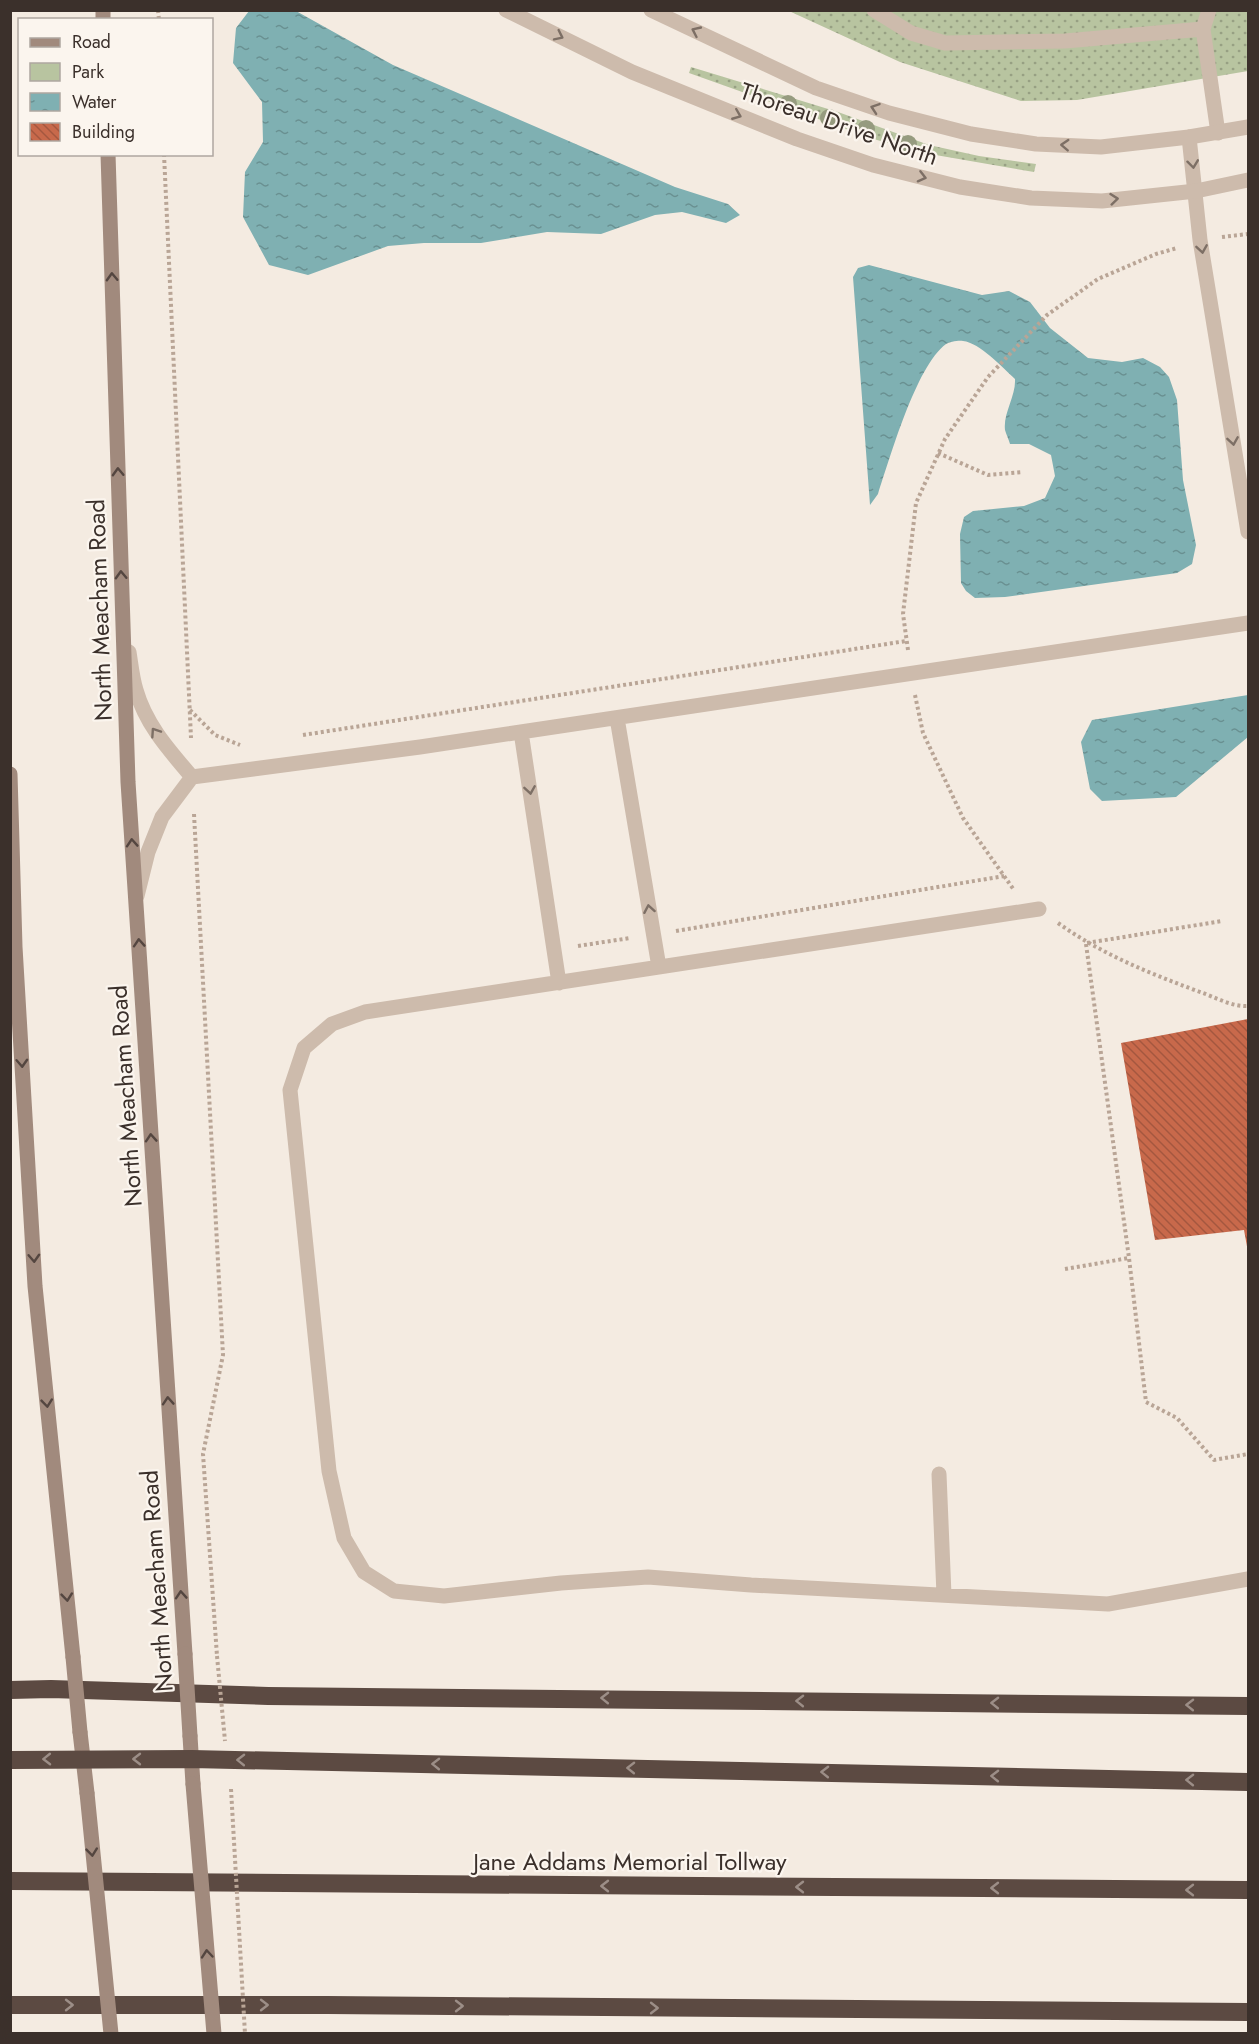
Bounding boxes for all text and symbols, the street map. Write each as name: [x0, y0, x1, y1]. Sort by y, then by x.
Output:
legend: [18, 18, 213, 156]
one-way arrow: [691, 27, 702, 39]
text: Road: [72, 29, 111, 55]
one-way arrow: [552, 29, 563, 41]
text: Park: [72, 59, 104, 85]
street label: Thoreau Drive North: [735, 73, 943, 174]
text: Water: [72, 89, 117, 115]
one-way arrow: [870, 103, 881, 116]
one-way arrow: [731, 108, 742, 120]
text: Building: [72, 119, 135, 145]
one-way arrow: [1061, 139, 1070, 152]
one-way arrow: [1186, 159, 1198, 169]
one-way arrow: [916, 170, 926, 182]
one-way arrow: [1110, 193, 1119, 206]
one-way arrow: [1195, 244, 1207, 254]
one-way arrow: [105, 273, 118, 282]
one-way arrow: [1227, 437, 1239, 446]
one-way arrow: [112, 468, 124, 477]
street label: North Meacham Road: [78, 498, 121, 722]
one-way arrow: [115, 571, 128, 580]
one-way arrow: [151, 728, 163, 738]
one-way arrow: [523, 786, 535, 795]
one-way arrow: [126, 839, 139, 848]
one-way arrow: [643, 904, 656, 914]
one-way arrow: [132, 939, 145, 948]
street label: North Meacham Road: [100, 984, 151, 1208]
one-way arrow: [15, 1058, 28, 1067]
one-way arrow: [145, 1133, 158, 1142]
one-way arrow: [27, 1253, 40, 1262]
one-way arrow: [162, 1396, 175, 1405]
one-way arrow: [40, 1398, 53, 1407]
street label: North Meacham Road: [131, 1469, 182, 1693]
one-way arrow: [175, 1591, 188, 1600]
one-way arrow: [60, 1592, 73, 1601]
one-way arrow: [601, 1692, 610, 1704]
one-way arrow: [796, 1694, 805, 1707]
one-way arrow: [991, 1697, 1000, 1709]
one-way arrow: [1186, 1699, 1195, 1711]
one-way arrow: [42, 1753, 51, 1766]
one-way arrow: [133, 1753, 142, 1765]
one-way arrow: [236, 1753, 245, 1766]
one-way arrow: [431, 1758, 440, 1770]
one-way arrow: [626, 1762, 635, 1774]
one-way arrow: [821, 1766, 830, 1778]
one-way arrow: [991, 1770, 1000, 1782]
one-way arrow: [1186, 1774, 1195, 1787]
street label: Jane Addams Memorial Tollway: [470, 1844, 787, 1879]
one-way arrow: [85, 1847, 98, 1856]
one-way arrow: [601, 1879, 610, 1892]
one-way arrow: [796, 1881, 805, 1893]
one-way arrow: [991, 1882, 1000, 1894]
one-way arrow: [1186, 1884, 1195, 1896]
one-way arrow: [201, 1950, 214, 1959]
one-way arrow: [64, 1999, 73, 2011]
one-way arrow: [259, 1999, 268, 2011]
one-way arrow: [454, 2000, 463, 2012]
one-way arrow: [649, 2002, 658, 2014]

